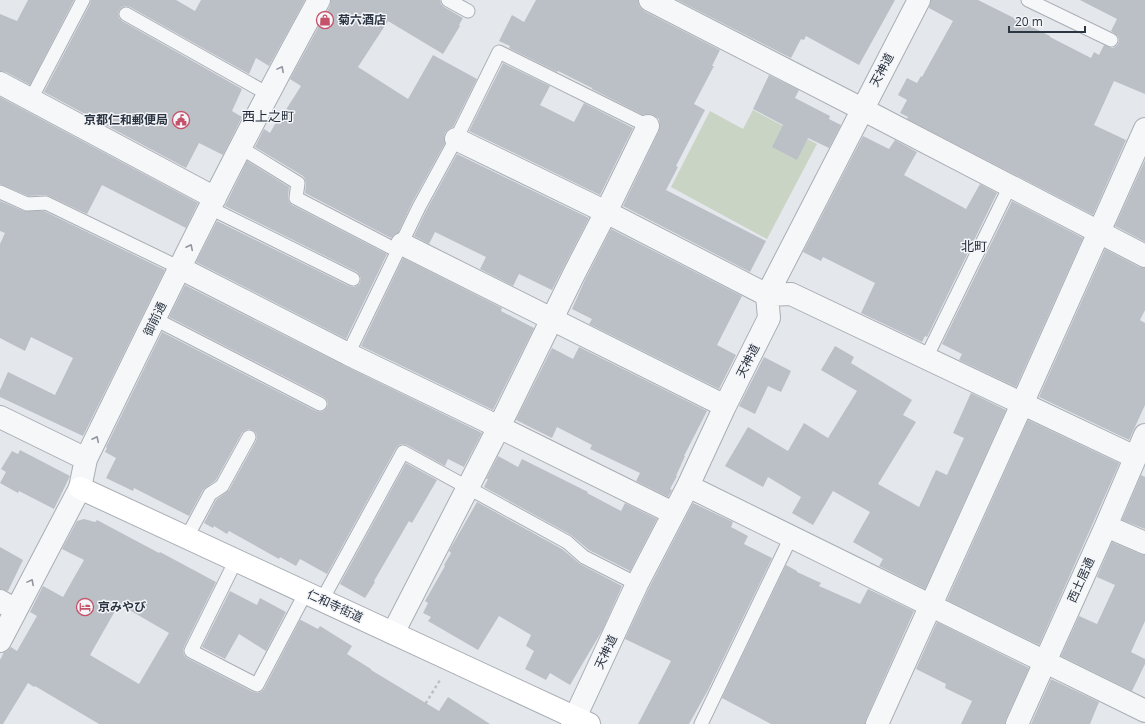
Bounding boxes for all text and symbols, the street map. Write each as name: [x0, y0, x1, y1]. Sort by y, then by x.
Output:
scale bar: [1009, 8, 1085, 34]
shop icon: 菊六酒店: [315, 10, 335, 30]
place label: 菊六酒店: [338, 11, 386, 28]
text: 20 m: [1015, 13, 1043, 30]
street label: 天神道: [866, 50, 898, 90]
one-way arrow: [277, 65, 284, 73]
district label: 西上之町: [242, 107, 294, 125]
public building icon: 京都仁和郵便局: [171, 110, 191, 130]
place label: 京都仁和郵便局: [84, 111, 168, 128]
district label: 北町: [961, 237, 987, 255]
one-way arrow: [186, 243, 193, 251]
street label: 御前通: [139, 299, 170, 339]
street label: 天神道: [732, 341, 763, 381]
one-way arrow: [91, 436, 99, 443]
street label: 西土居通: [1063, 554, 1098, 605]
one-way arrow: [26, 579, 34, 586]
street label: 仁和寺街道: [304, 585, 366, 626]
hotel icon: 京みやび: [75, 597, 95, 617]
place label: 京みやび: [98, 598, 146, 615]
street label: 天神道: [590, 632, 621, 672]

